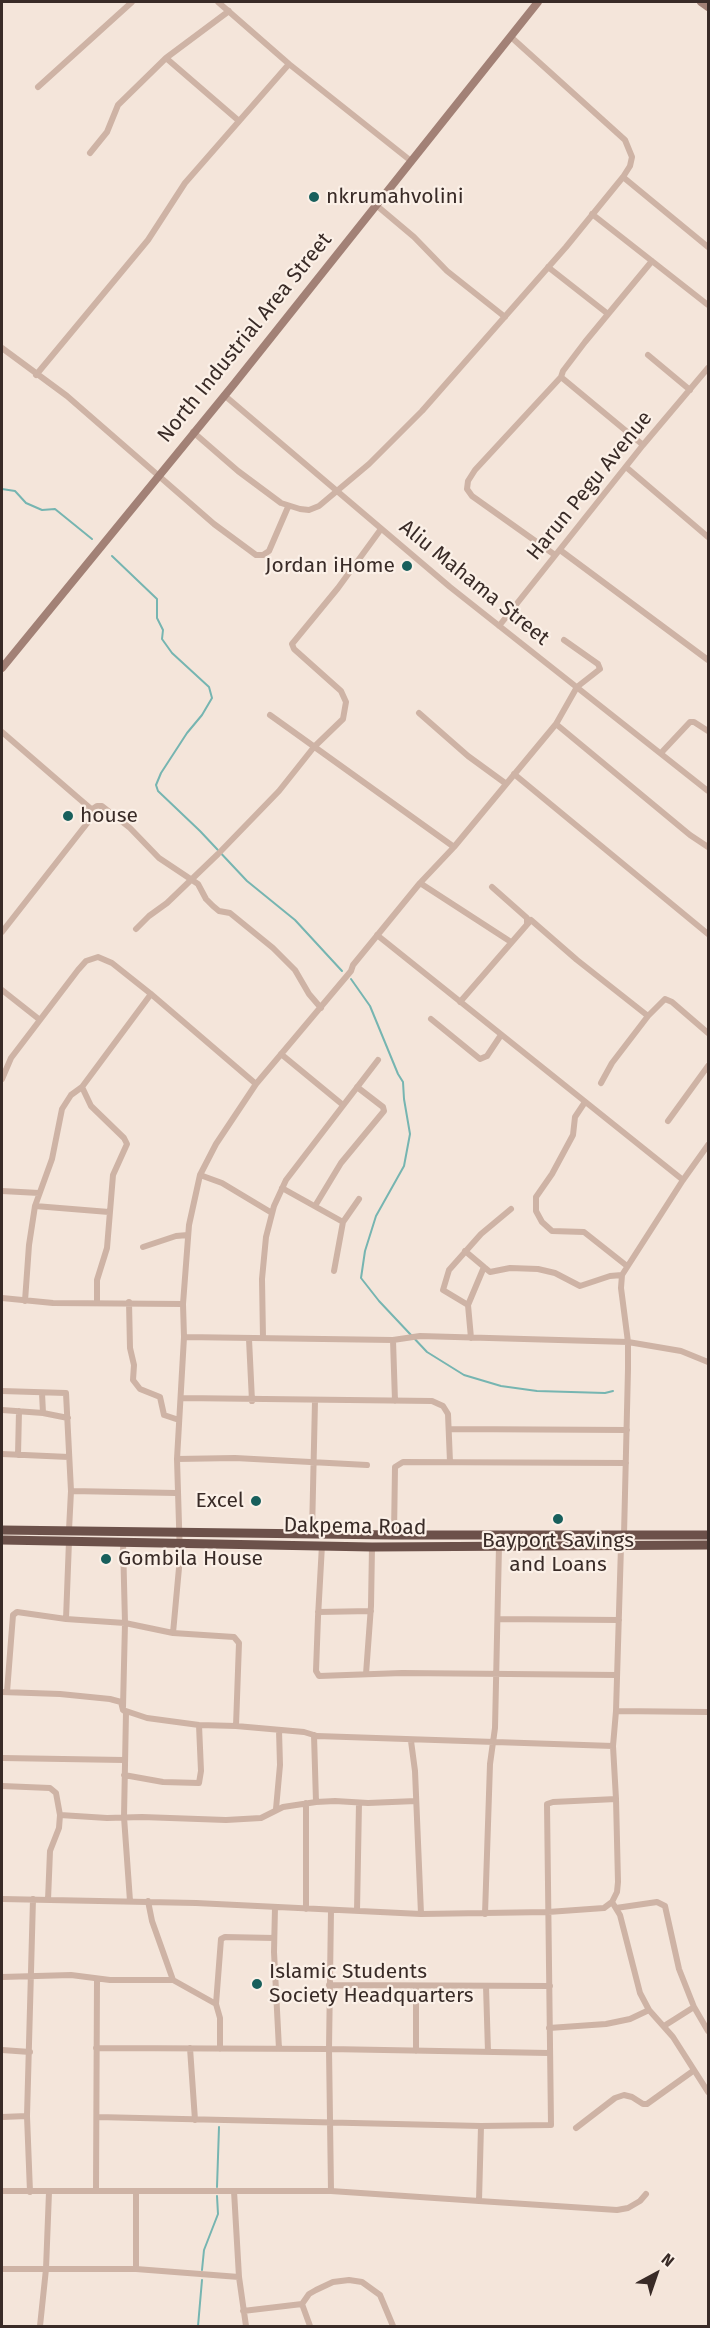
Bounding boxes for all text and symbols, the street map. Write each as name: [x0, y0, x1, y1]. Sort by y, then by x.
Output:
place label: nkrumahvolini: [326, 184, 464, 210]
marker: nkrumahvolini: [307, 190, 321, 204]
street label: North Industrial Area Street: [153, 228, 337, 448]
street label: Harun Pegu Avenue: [522, 406, 658, 566]
street label: Aliu Mahama Street: [394, 515, 554, 651]
place label: Jordan iHome: [265, 553, 395, 579]
marker: Jordan iHome: [400, 559, 414, 573]
place label: house: [80, 803, 138, 829]
marker: house: [61, 809, 75, 823]
place label: Excel: [196, 1488, 244, 1514]
marker: Excel: [249, 1494, 263, 1508]
marker: Bayport Savings and Loans: [551, 1512, 565, 1526]
street label: Dakpema Road: [283, 1513, 427, 1541]
place label: Bayport Savings and Loans: [482, 1528, 634, 1578]
place label: Gombila House: [118, 1546, 263, 1572]
marker: Gombila House: [99, 1552, 113, 1566]
place label: Islamic Students Society Headquarters: [269, 1959, 474, 2009]
marker: Islamic Students Society Headquarters: [250, 1977, 264, 1991]
north arrow: [626, 2244, 686, 2304]
text: N: [658, 2249, 678, 2271]

